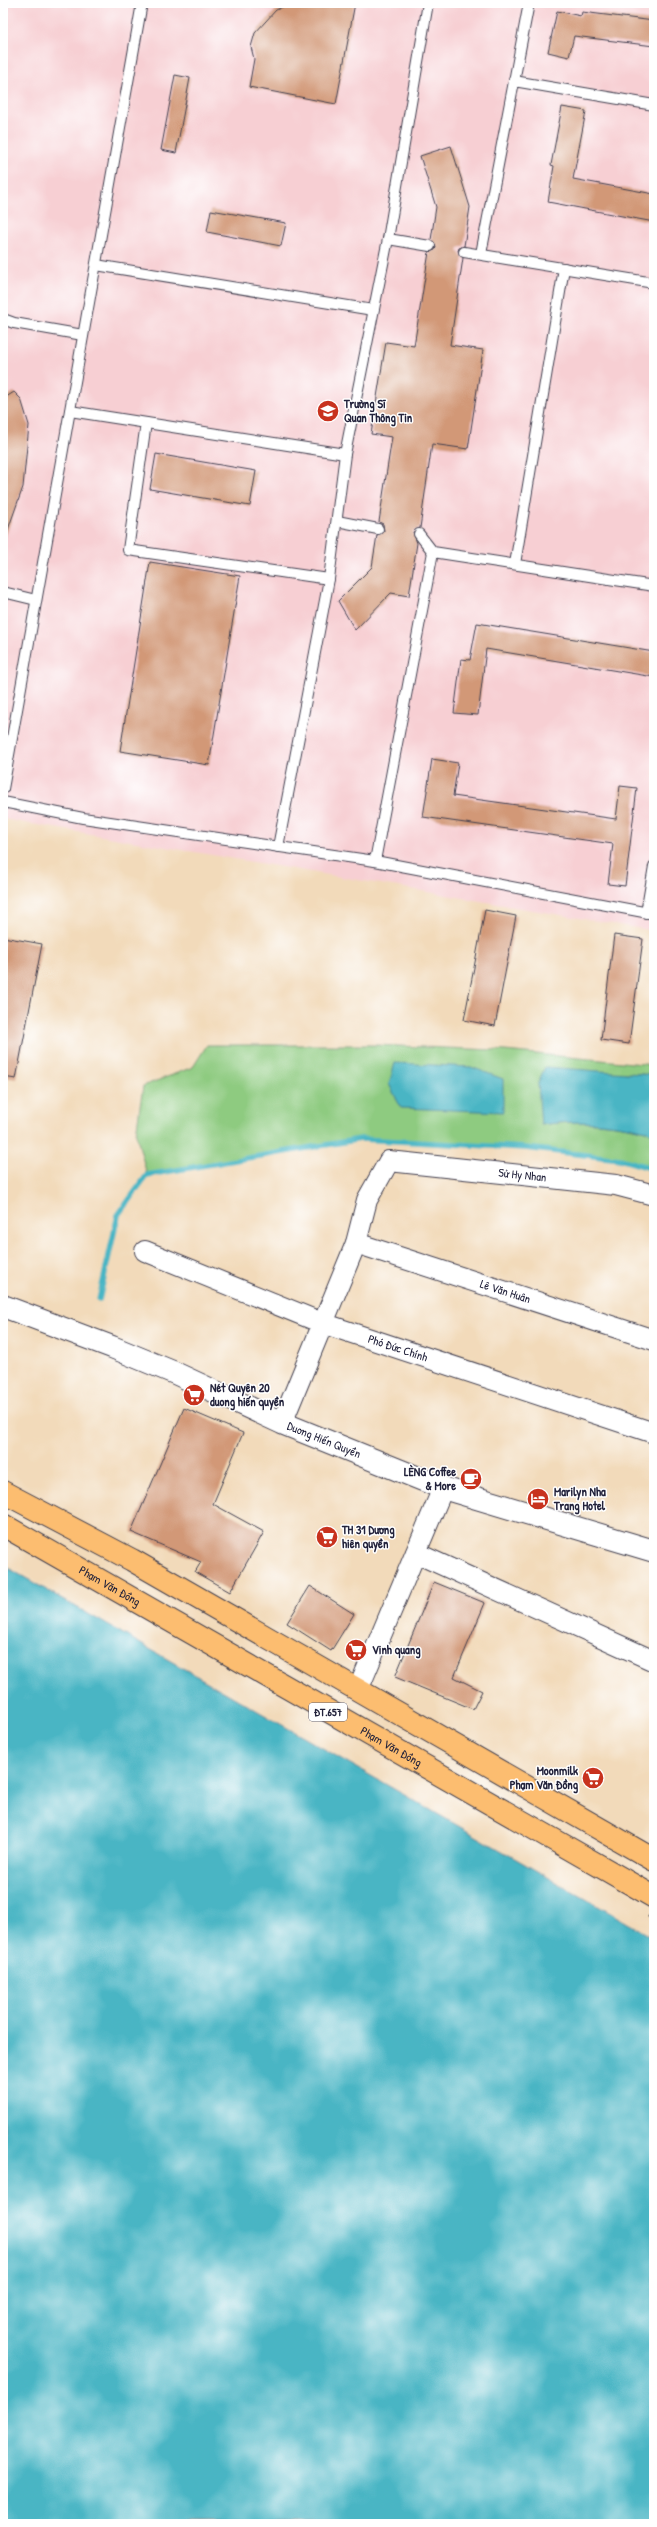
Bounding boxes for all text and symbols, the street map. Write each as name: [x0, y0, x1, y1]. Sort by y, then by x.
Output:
place label: Trường Sĩ Quan Thông Tin: [343, 395, 413, 427]
school or university icon: Trường Sĩ Quan Thông Tin: [315, 398, 341, 424]
street label: Sử Hy Nhan: [498, 1164, 547, 1186]
street label: Lê Văn Huân: [478, 1275, 533, 1307]
street label: Phó Đức Chính: [366, 1330, 430, 1365]
place label: Nét Quyên 20 duong hiến quyền: [210, 1379, 285, 1411]
supermarket icon: Nét Quyên 20 duong hiến quyền: [181, 1382, 207, 1408]
street label: Duơng Hiến Quyền: [285, 1417, 364, 1462]
place label: LÈNG Coffee & More: [404, 1463, 456, 1494]
cafe icon: LÈNG Coffee & More: [458, 1466, 484, 1492]
place label: Marilyn Nha Trang Hotel: [553, 1483, 606, 1515]
hotel icon: Marilyn Nha Trang Hotel: [525, 1486, 551, 1512]
place label: TH 31 Dương hiên quyền: [341, 1521, 395, 1553]
supermarket icon: TH 31 Dương hiên quyền: [314, 1524, 340, 1550]
street label: Phạm Văn Đồng: [76, 1561, 144, 1610]
supermarket icon: Vinh quang: [343, 1637, 369, 1663]
place label: Vinh quang: [372, 1641, 421, 1659]
road number: ĐT.657: [309, 1703, 347, 1721]
street label: Phạm Văn Đồng: [357, 1722, 425, 1771]
place label: Moonmilk Phạm Văn Đồng: [510, 1762, 579, 1794]
supermarket icon: Moonmilk Phạm Văn Đồng: [580, 1765, 606, 1791]

